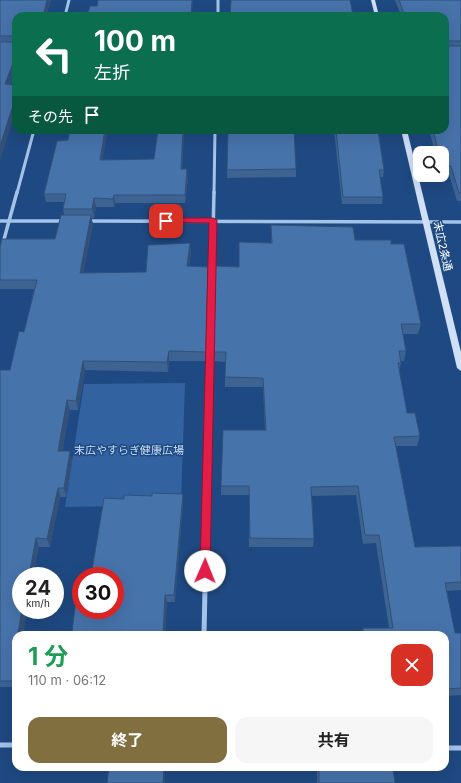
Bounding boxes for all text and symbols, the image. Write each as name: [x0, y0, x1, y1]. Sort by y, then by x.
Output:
text: 100 m: [94, 24, 176, 58]
icon: left: [28, 28, 80, 80]
text: 左折: [94, 62, 130, 83]
icon: arrive: [81, 104, 103, 126]
text: その先: [28, 107, 73, 126]
map controls: [413, 146, 449, 182]
button: search: [413, 146, 449, 182]
pin: [149, 204, 183, 238]
icon: arrive: [155, 210, 177, 232]
street label: 末広2条通: [430, 220, 456, 272]
park label: 末広やすらぎ健康広場: [74, 443, 184, 457]
position arrow: [184, 550, 226, 592]
speed limit sign: 30: [72, 567, 124, 619]
text: 24: [25, 576, 51, 600]
text: km/h: [26, 597, 50, 609]
text: 1 分: [28, 642, 68, 671]
button: close: [391, 644, 433, 686]
text: 110 m · 06:12: [28, 672, 106, 688]
button: 終了: [28, 717, 227, 763]
button: 共有: [235, 717, 433, 763]

